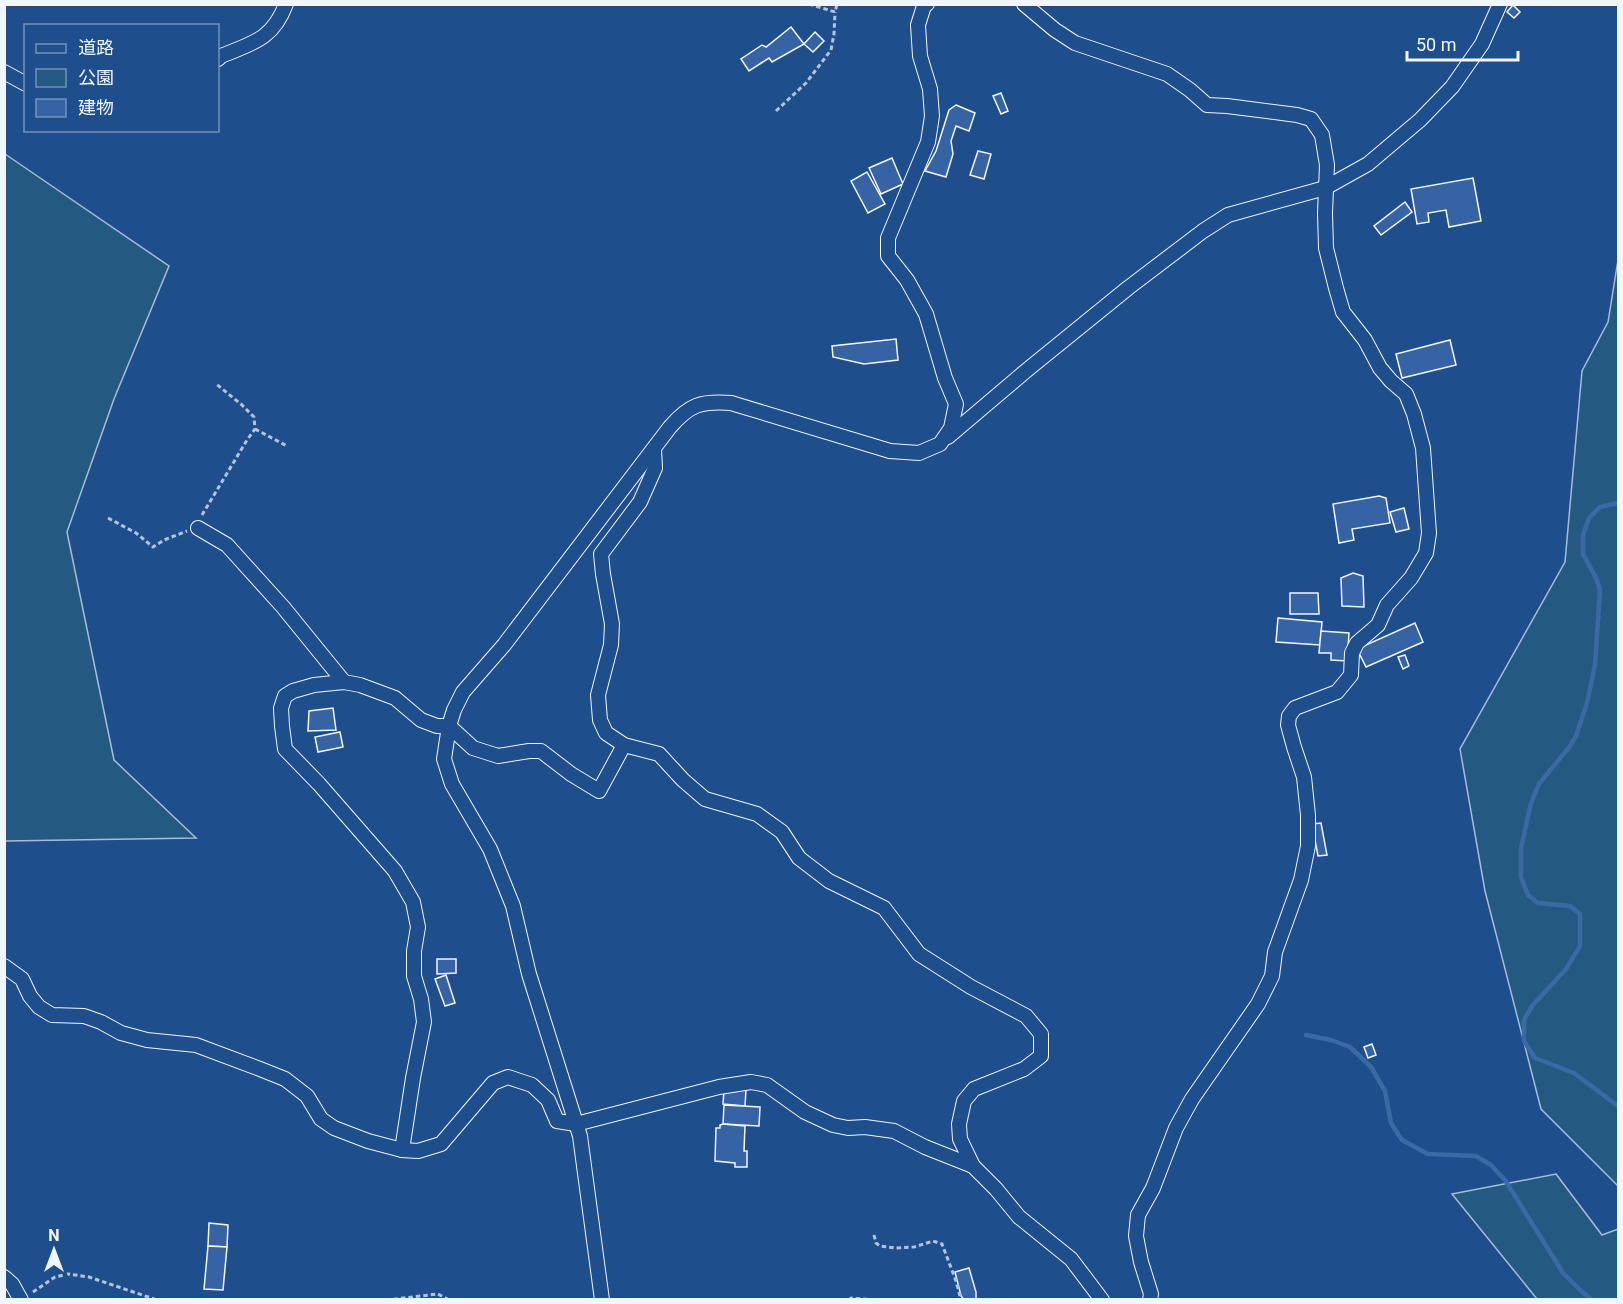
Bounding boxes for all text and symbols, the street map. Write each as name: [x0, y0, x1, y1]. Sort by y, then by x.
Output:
legend: [24, 24, 219, 132]
scale bar: [1407, 24, 1518, 62]
text: 50 m: [1416, 34, 1456, 55]
text: 道路: [78, 37, 114, 58]
text: 公園: [78, 67, 114, 88]
text: 建物: [78, 97, 114, 118]
north arrow: [24, 1220, 84, 1280]
text: N: [48, 1226, 60, 1245]

